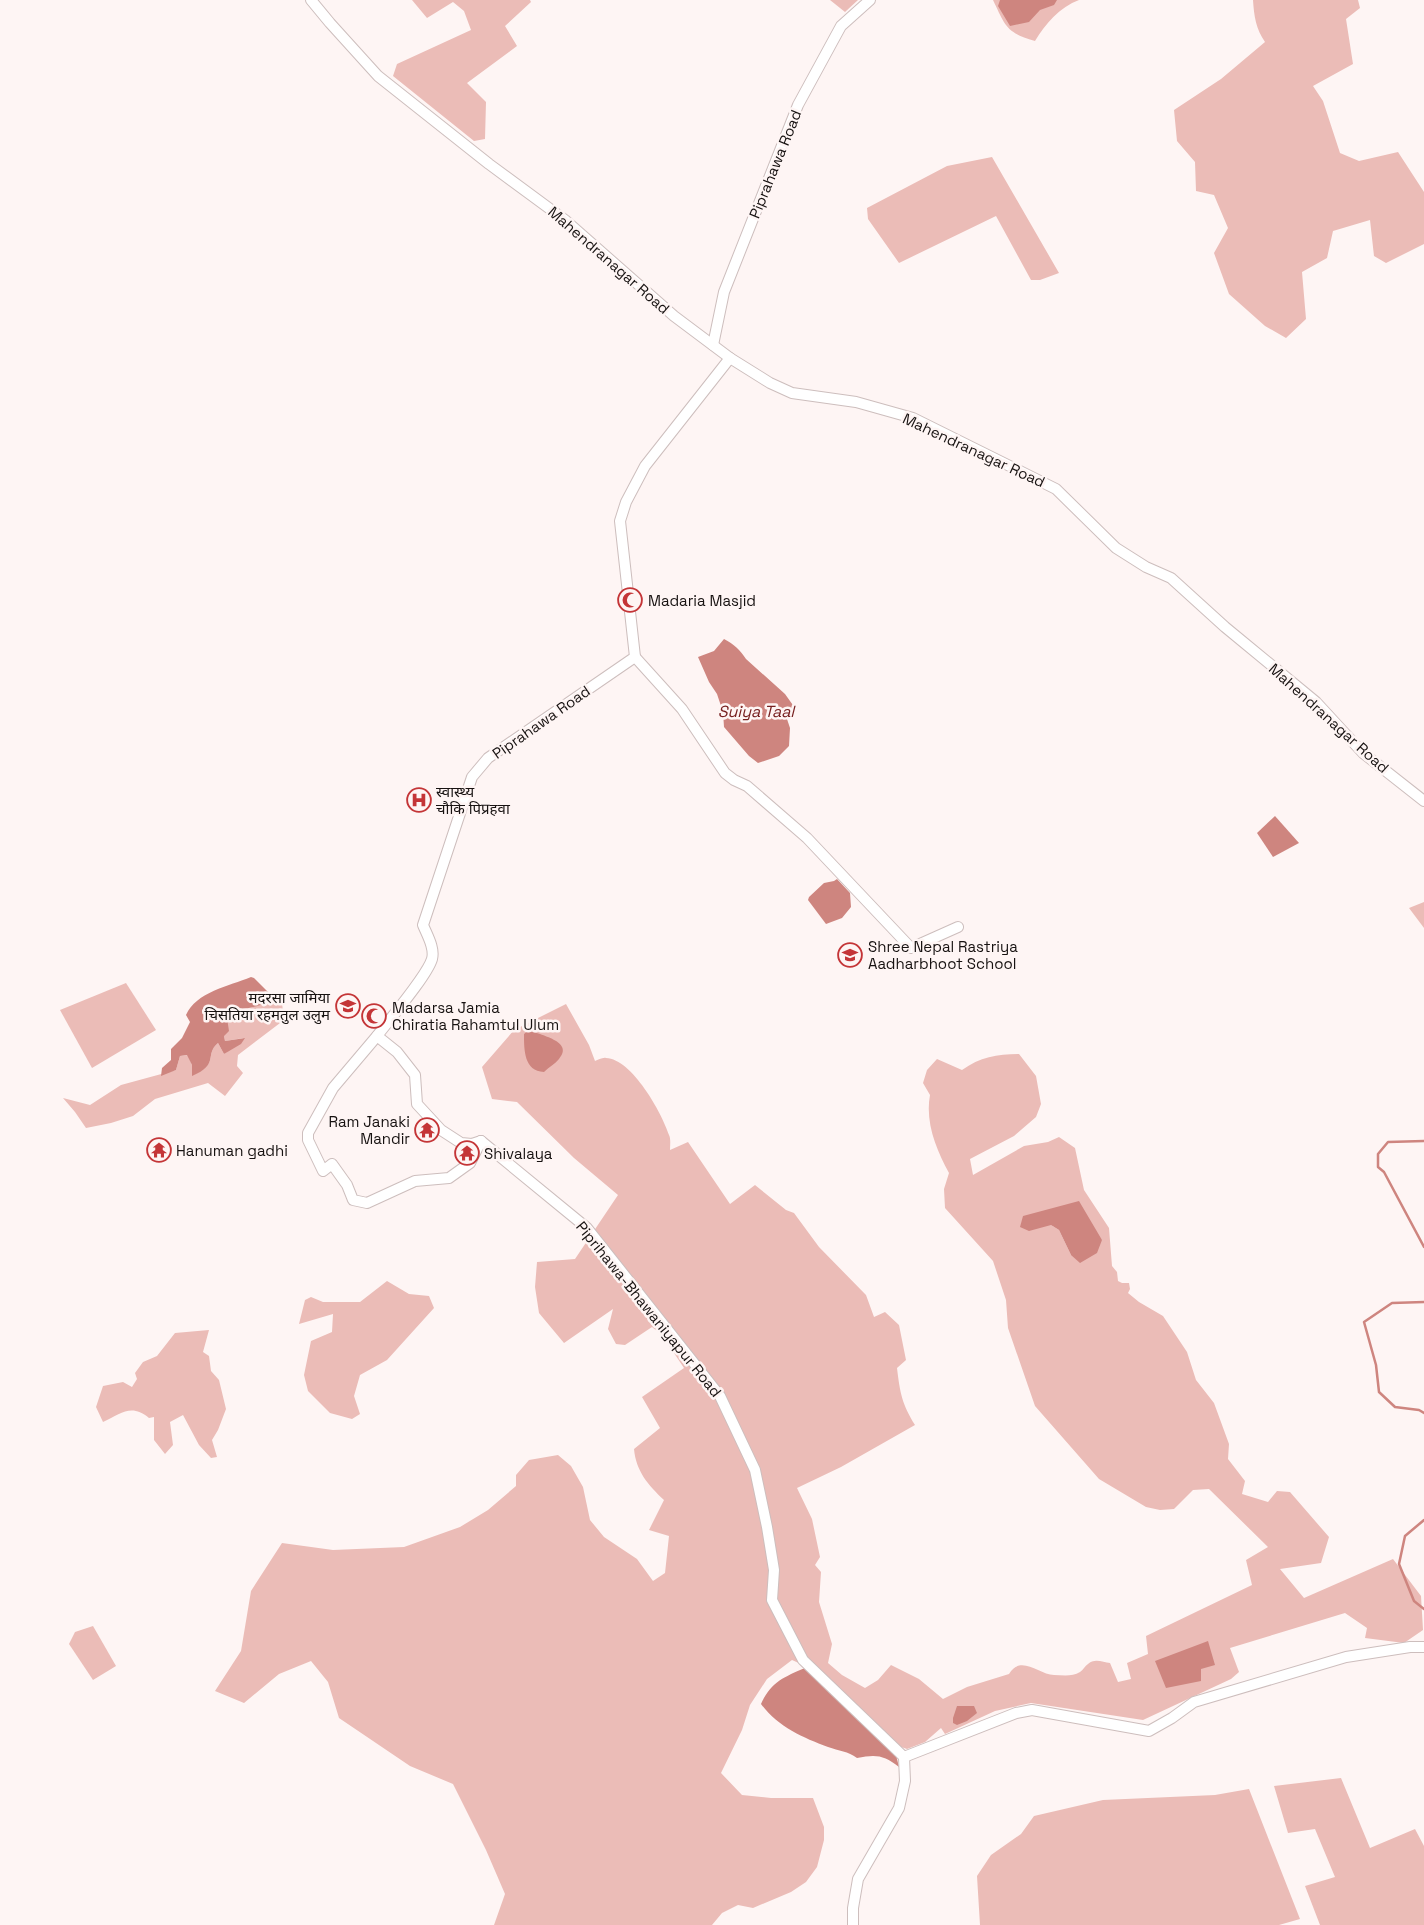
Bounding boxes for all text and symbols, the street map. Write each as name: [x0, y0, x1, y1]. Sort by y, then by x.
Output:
street label: Piprahawa Road: [745, 107, 805, 221]
street label: Mahendranagar Road: [544, 202, 674, 318]
street label: Mahendranagar Road: [900, 409, 1048, 491]
mosque icon: Madaria Masjid: [617, 587, 643, 613]
place label: Madaria Masjid: [648, 591, 756, 610]
street label: Mahendranagar Road: [1265, 659, 1393, 777]
street label: Piprahawa Road: [488, 681, 594, 763]
water label: Suiya Taal: [718, 701, 796, 722]
place label: स्वास्थ्य चाैकि पिप्रहवा: [436, 782, 511, 818]
hospital icon: स्वास्थ्य चाैकि पिप्रहवा: [406, 787, 432, 813]
place label: Shree Nepal Rastriya Aadharbhoot School: [868, 937, 1018, 973]
school or university icon: Shree Nepal Rastriya Aadharbhoot School: [837, 942, 863, 968]
place label: मदरसा जामिया चिसतिया रहमतुल उलुम: [205, 988, 331, 1025]
school or university icon: मदरसा जामिया चिसतिया रहमतुल उलुम: [335, 993, 361, 1019]
place label: Madarsa Jamia Chiratia Rahamtul Ulum: [392, 998, 559, 1034]
mosque icon: Madarsa Jamia Chiratia Rahamtul Ulum: [361, 1003, 387, 1029]
place label: Ram Janaki Mandir: [328, 1112, 410, 1148]
temple icon: Ram Janaki Mandir: [414, 1117, 440, 1143]
temple icon: Hanuman gadhi: [146, 1137, 172, 1163]
temple icon: Shivalaya: [454, 1140, 480, 1166]
place label: Hanuman gadhi: [176, 1141, 288, 1160]
place label: Shivalaya: [484, 1144, 553, 1163]
street label: Piprihawa-Bhawaniyapur Road: [572, 1217, 726, 1401]

